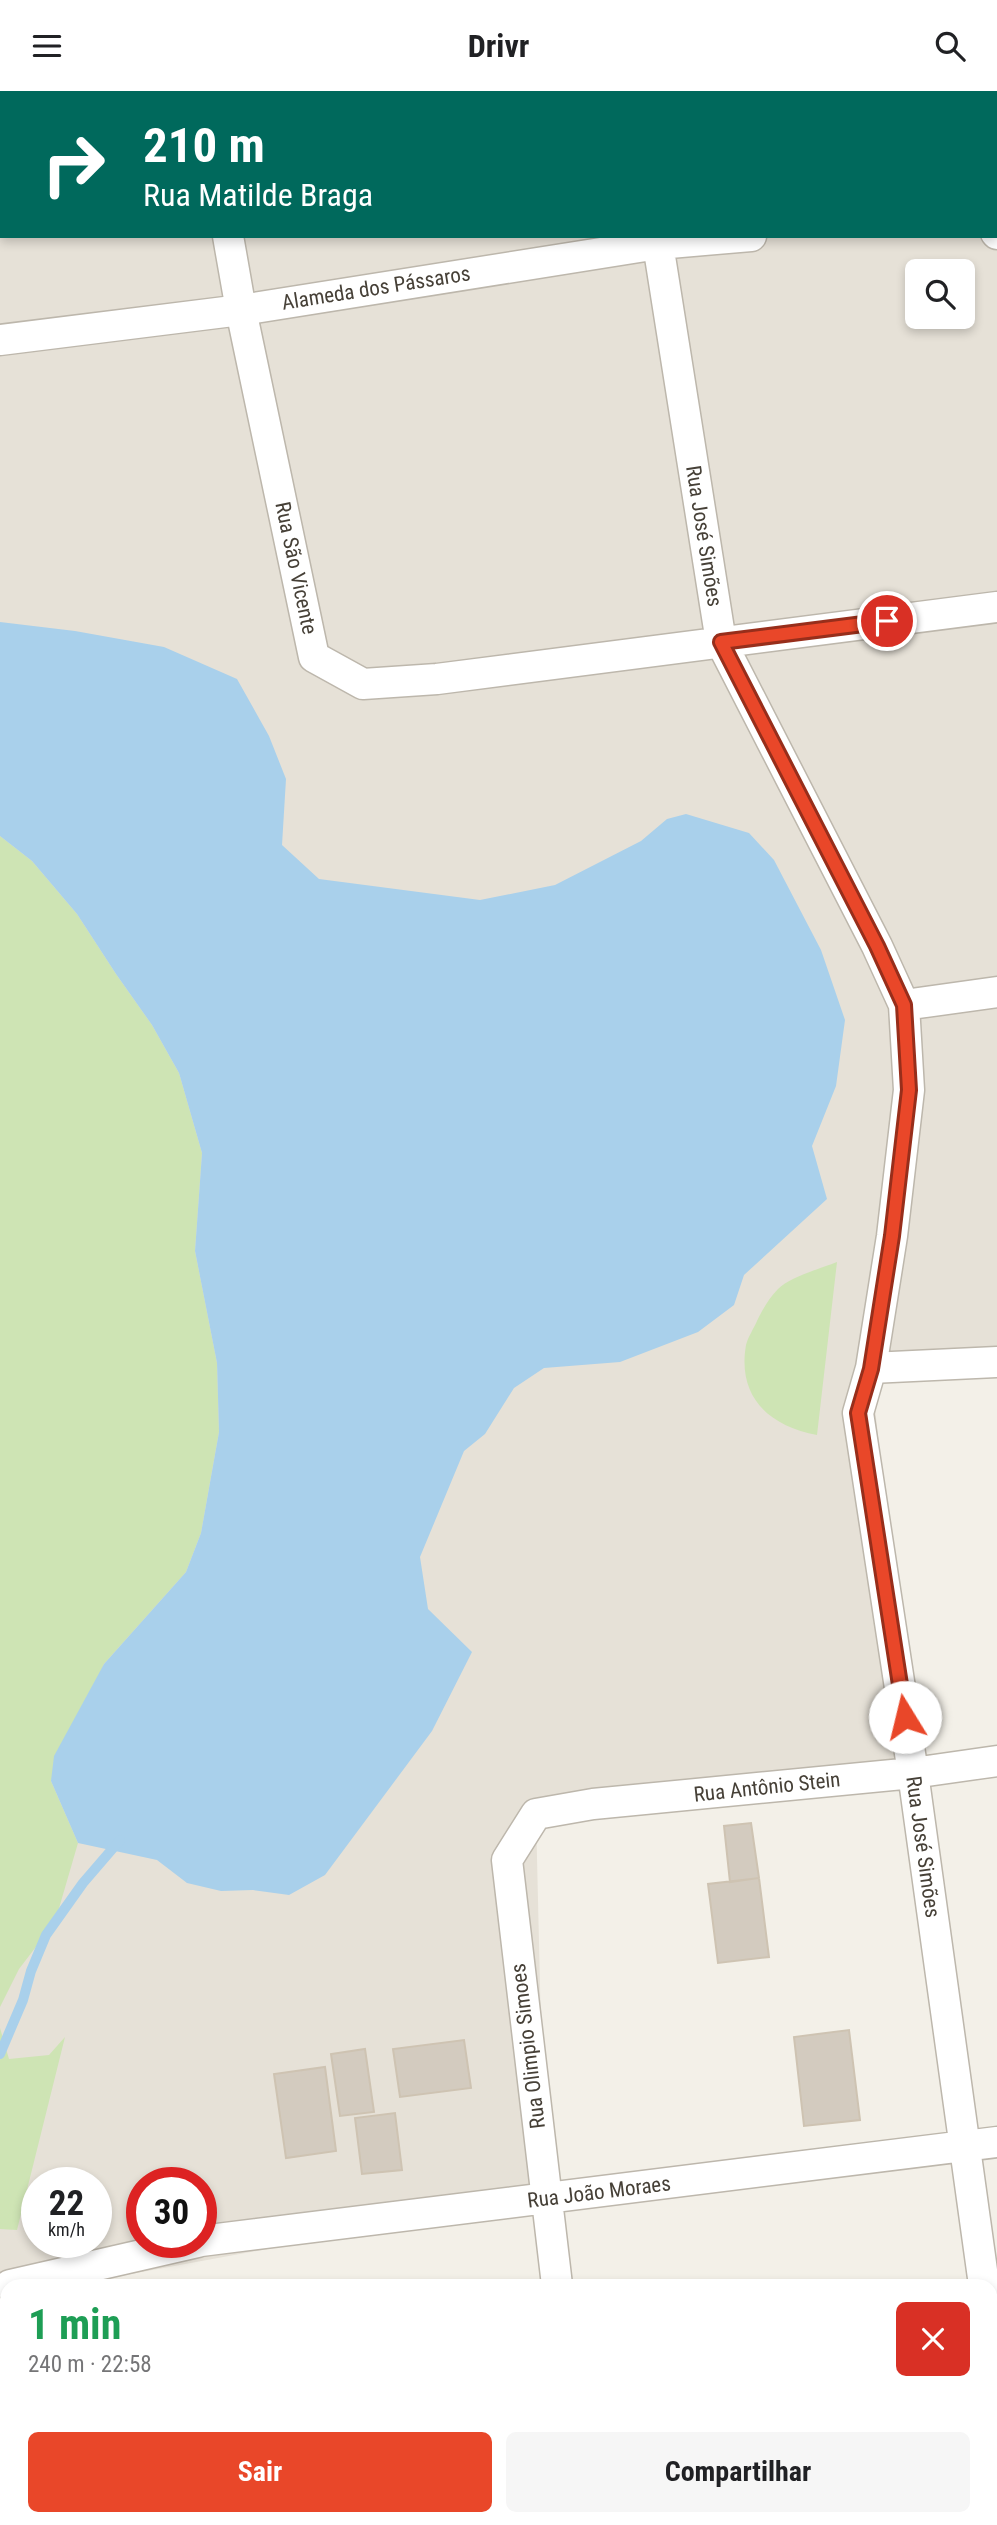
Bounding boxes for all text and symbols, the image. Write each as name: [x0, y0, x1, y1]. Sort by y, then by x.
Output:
icon: menu: [28, 27, 66, 65]
text: Drivr: [468, 27, 529, 65]
icon: search: [931, 27, 969, 65]
text: 210 m: [143, 117, 265, 174]
icon: right: [28, 119, 119, 210]
text: Rua Matilde Braga: [143, 176, 373, 214]
map controls: [905, 259, 975, 329]
button: search: [905, 259, 975, 329]
street label: Alameda dos Pássaros: [280, 261, 472, 315]
street label: Rua José Simões: [681, 464, 727, 608]
street label: Rua São Vicente: [270, 500, 322, 637]
pin: [857, 591, 917, 651]
icon: arrive: [868, 602, 906, 640]
position arrow: [868, 1680, 942, 1754]
street label: Rua Antônio Stein: [692, 1767, 842, 1807]
street label: Rua José Simões: [901, 1775, 945, 1919]
street label: Rua Olimpio Simoes: [506, 1962, 550, 2130]
speed limit sign: 30: [126, 2167, 217, 2258]
street label: Rua João Moraes: [526, 2171, 672, 2213]
text: 22: [49, 2183, 84, 2224]
text: km/h: [48, 2219, 85, 2240]
text: 1 min: [28, 2300, 121, 2349]
button: close: [896, 2302, 970, 2376]
text: 240 m · 22:58: [28, 2351, 152, 2378]
button: Sair: [28, 2432, 492, 2512]
button: Compartilhar: [506, 2432, 970, 2512]

